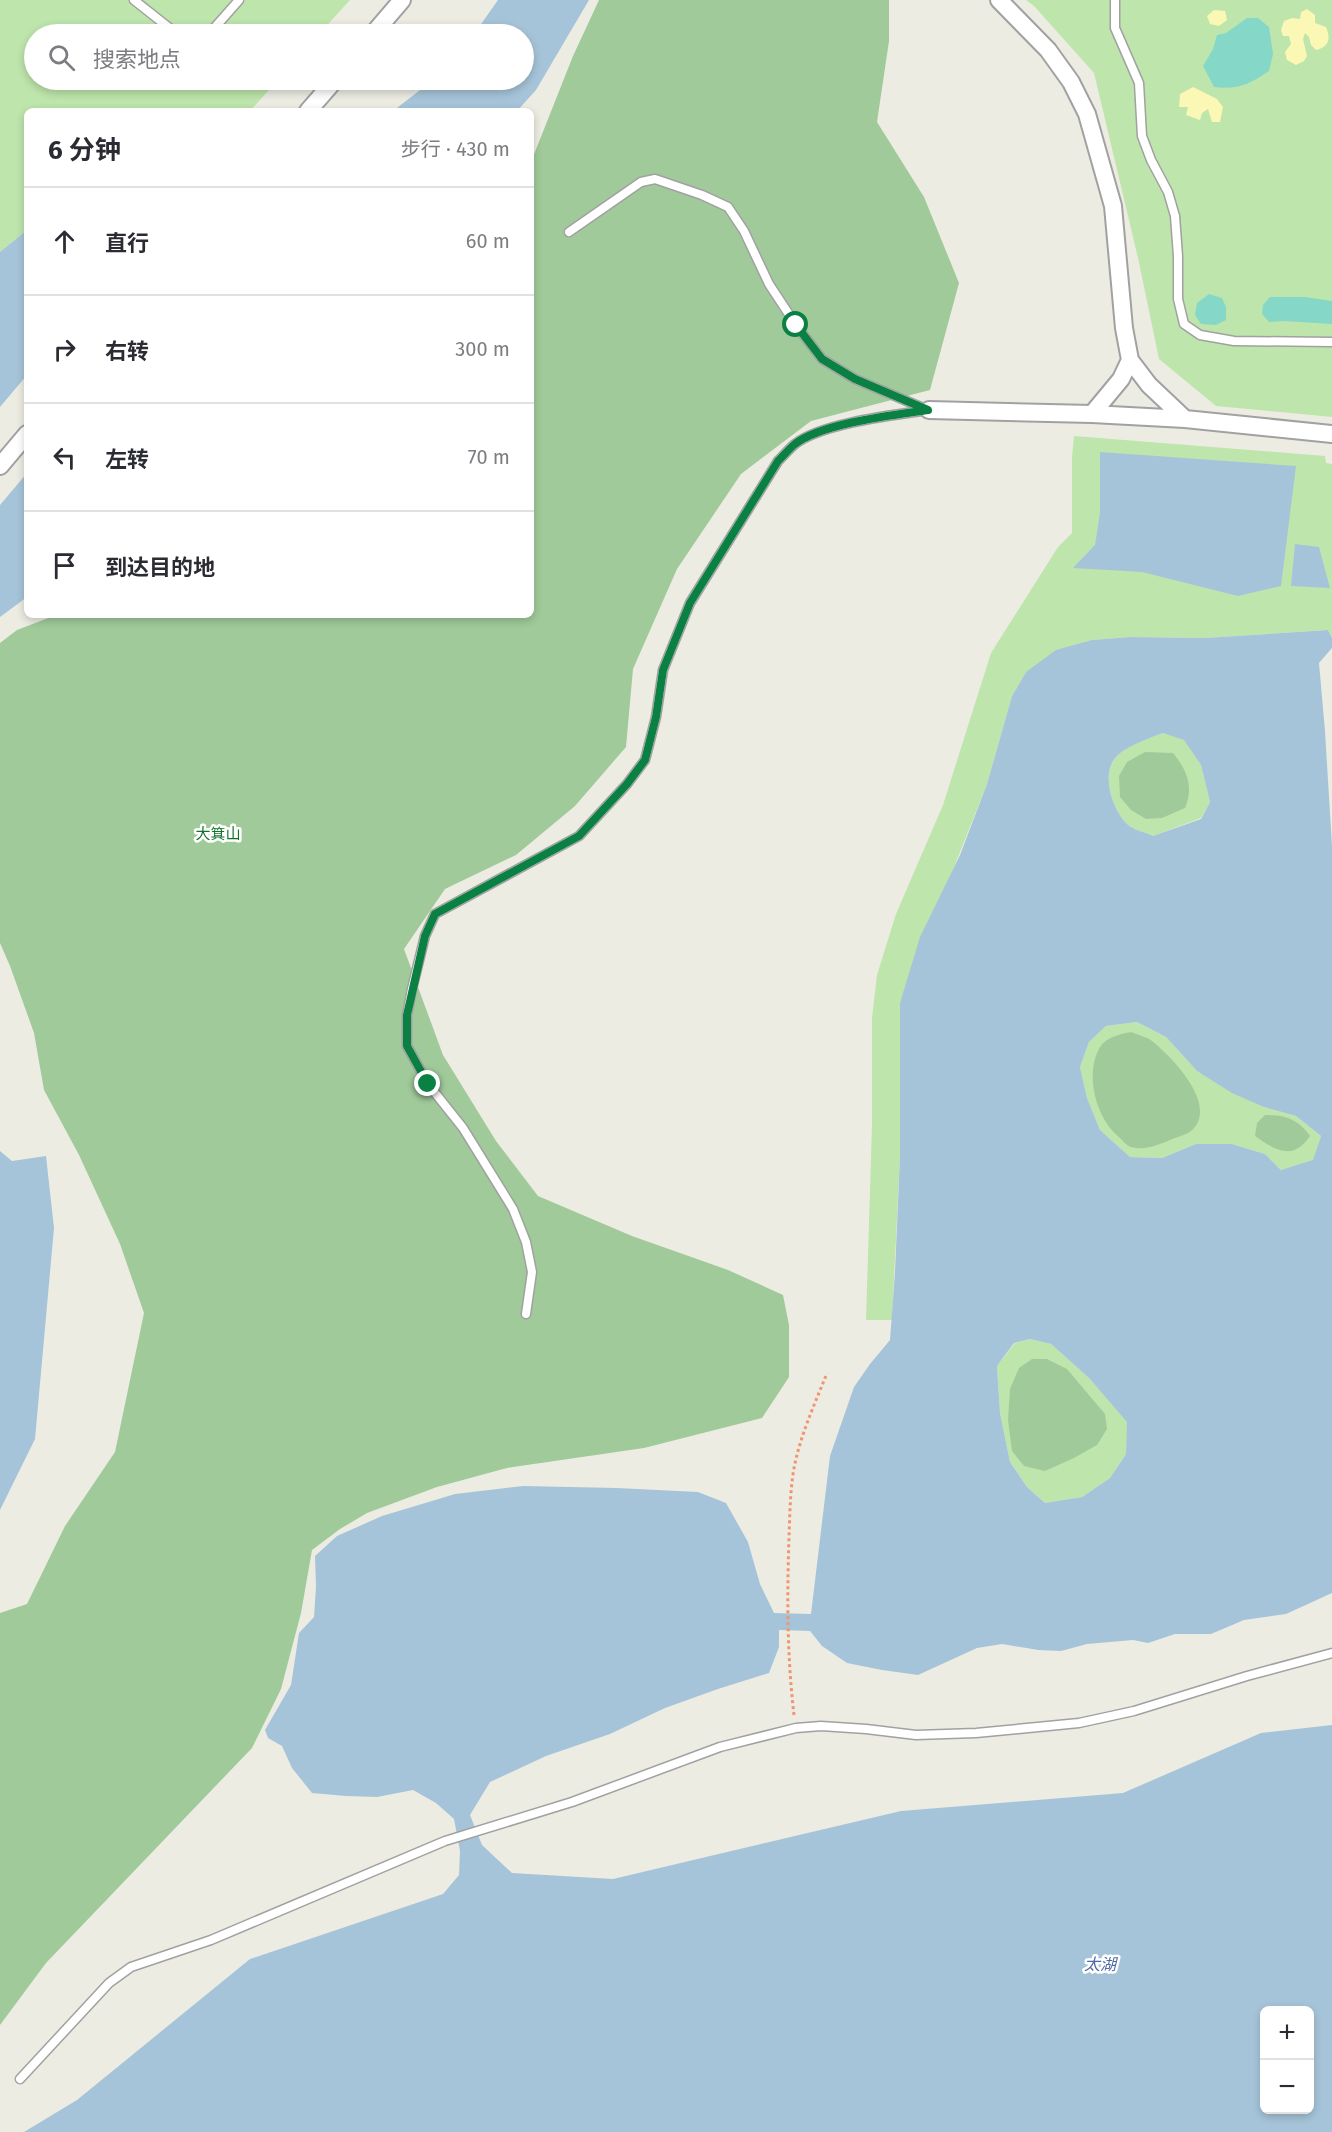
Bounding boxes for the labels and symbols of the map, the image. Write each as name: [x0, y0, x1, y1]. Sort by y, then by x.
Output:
route start: [782, 311, 808, 337]
park label: 大箕山: [195, 825, 241, 843]
route end: [414, 1070, 440, 1096]
water label: 太湖: [1084, 1955, 1119, 1974]

